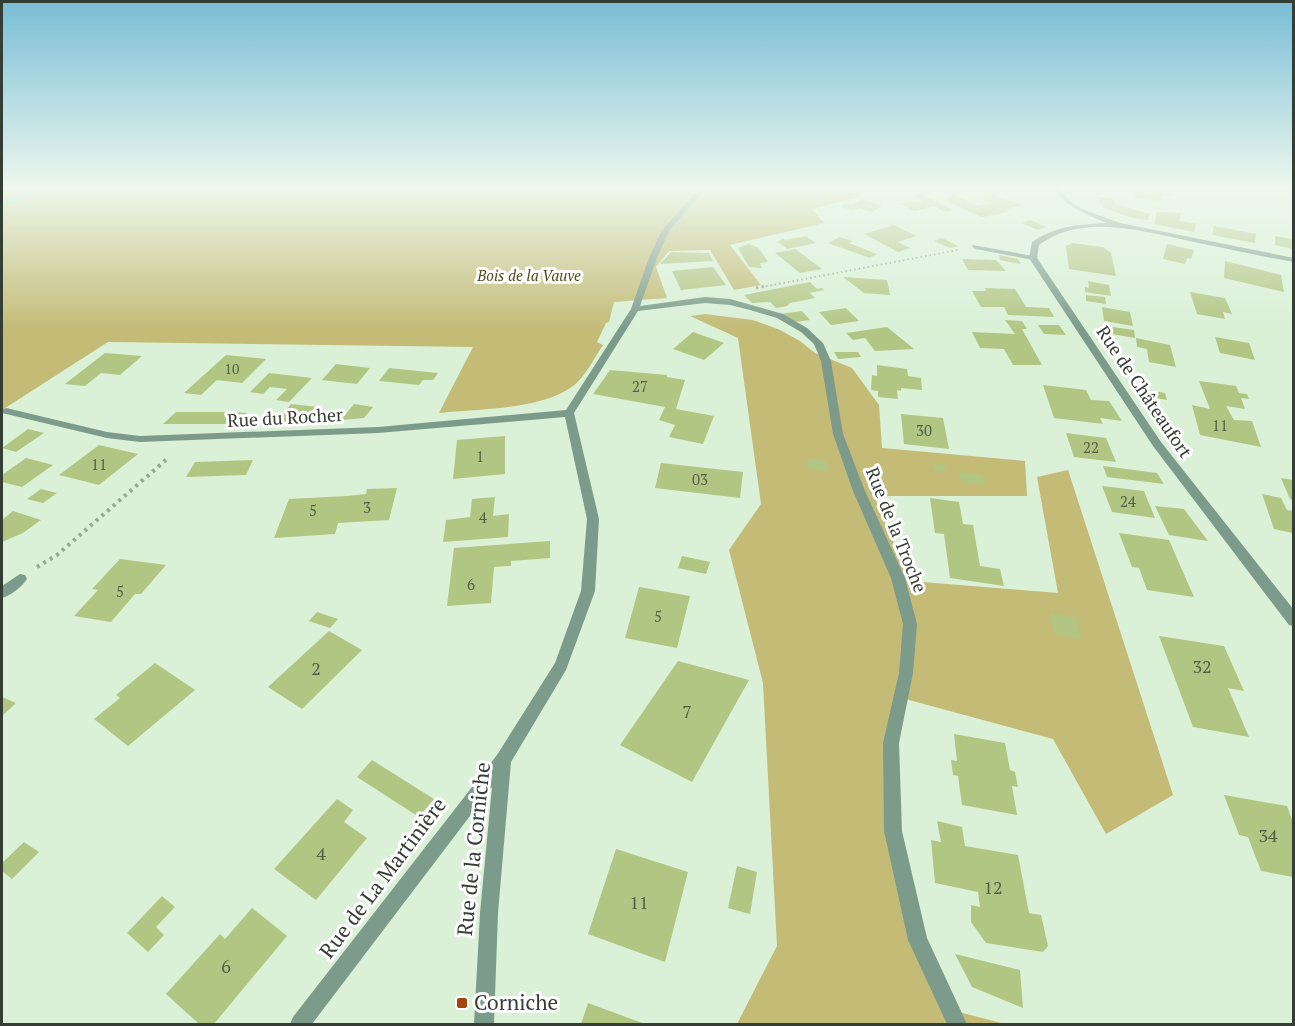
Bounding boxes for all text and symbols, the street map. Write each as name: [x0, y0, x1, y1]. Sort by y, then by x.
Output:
park label: Bois de la Vauve: [476, 265, 581, 285]
street label: Rue de Châteaufort: [1092, 321, 1198, 462]
house number: 10: [225, 359, 239, 378]
house number: 27: [632, 376, 648, 396]
street label: Rue du Rocher: [226, 402, 344, 432]
house number: 11: [1212, 415, 1228, 435]
house number: 30: [916, 420, 932, 440]
house number: 22: [1083, 437, 1099, 457]
house number: 1: [476, 446, 484, 466]
house number: 11: [91, 454, 107, 474]
street label: Rue de la Troche: [861, 463, 933, 596]
house number: 03: [692, 469, 708, 489]
house number: 24: [1120, 491, 1136, 511]
house number: 3: [363, 497, 371, 517]
house number: 5: [309, 500, 317, 520]
house number: 4: [479, 507, 487, 527]
house number: 6: [467, 574, 475, 594]
house number: 5: [116, 581, 124, 601]
house number: 5: [654, 606, 662, 626]
house number: 32: [1192, 654, 1212, 678]
house number: 2: [311, 656, 321, 680]
house number: 7: [682, 699, 692, 723]
street label: Rue de la Corniche: [450, 761, 496, 937]
street label: Rue de La Martinière: [312, 791, 452, 964]
house number: 34: [1258, 823, 1278, 847]
house number: 4: [316, 841, 326, 865]
house number: 12: [983, 875, 1003, 899]
house number: 11: [629, 890, 649, 914]
house number: 6: [221, 954, 231, 978]
place label: Corniche: [474, 988, 558, 1016]
marker: Corniche: [455, 996, 469, 1010]

